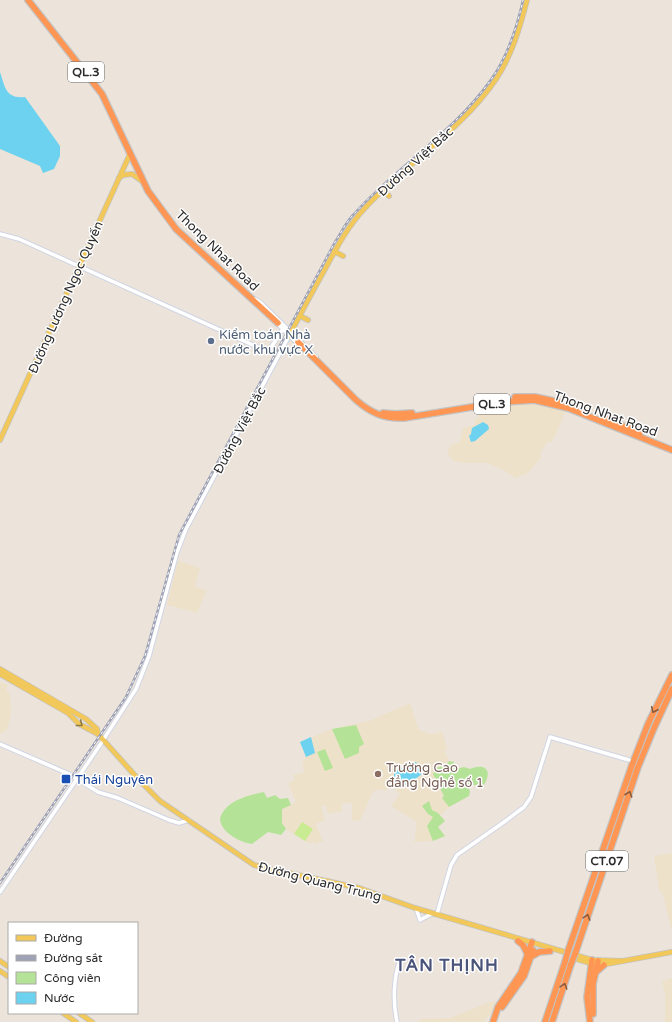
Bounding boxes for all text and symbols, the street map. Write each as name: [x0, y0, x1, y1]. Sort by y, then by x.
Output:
road number: QL.3: [68, 62, 104, 82]
street label: Đường Việt Bắc: [375, 124, 457, 200]
street label: Thong Nhat Road: [172, 207, 262, 295]
street label: Đường Lương Ngọc Quyến: [25, 219, 107, 376]
place label: Kiểm toán Nhà nước khu vực X: [219, 327, 314, 358]
marker: Kiểm toán Nhà nước khu vực X: [206, 336, 216, 346]
street label: Đường Việt Bắc: [210, 384, 270, 477]
street label: Thong Nhat Road: [551, 388, 660, 440]
road number: QL.3: [474, 394, 510, 414]
one-way arrow: [651, 706, 659, 714]
one-way arrow: [76, 719, 83, 726]
place label: Trường Cao đẳng Nghề số 1: [386, 760, 484, 791]
marker: Trường Cao đẳng Nghề số 1: [373, 769, 383, 779]
place label: Thái Nguyên: [75, 772, 153, 788]
marker: Thái Nguyên: [60, 773, 72, 785]
one-way arrow: [625, 791, 633, 798]
road number: CT.07: [586, 851, 628, 871]
street label: Đường Quang Trung: [256, 859, 383, 905]
one-way arrow: [582, 913, 591, 920]
legend: [8, 922, 138, 1014]
text: Đường: [44, 931, 83, 945]
text: Đường sắt: [44, 951, 103, 965]
district label: TÂN THỊNH: [394, 955, 499, 976]
text: Công viên: [44, 971, 101, 985]
one-way arrow: [559, 983, 567, 990]
text: Nước: [44, 991, 75, 1005]

